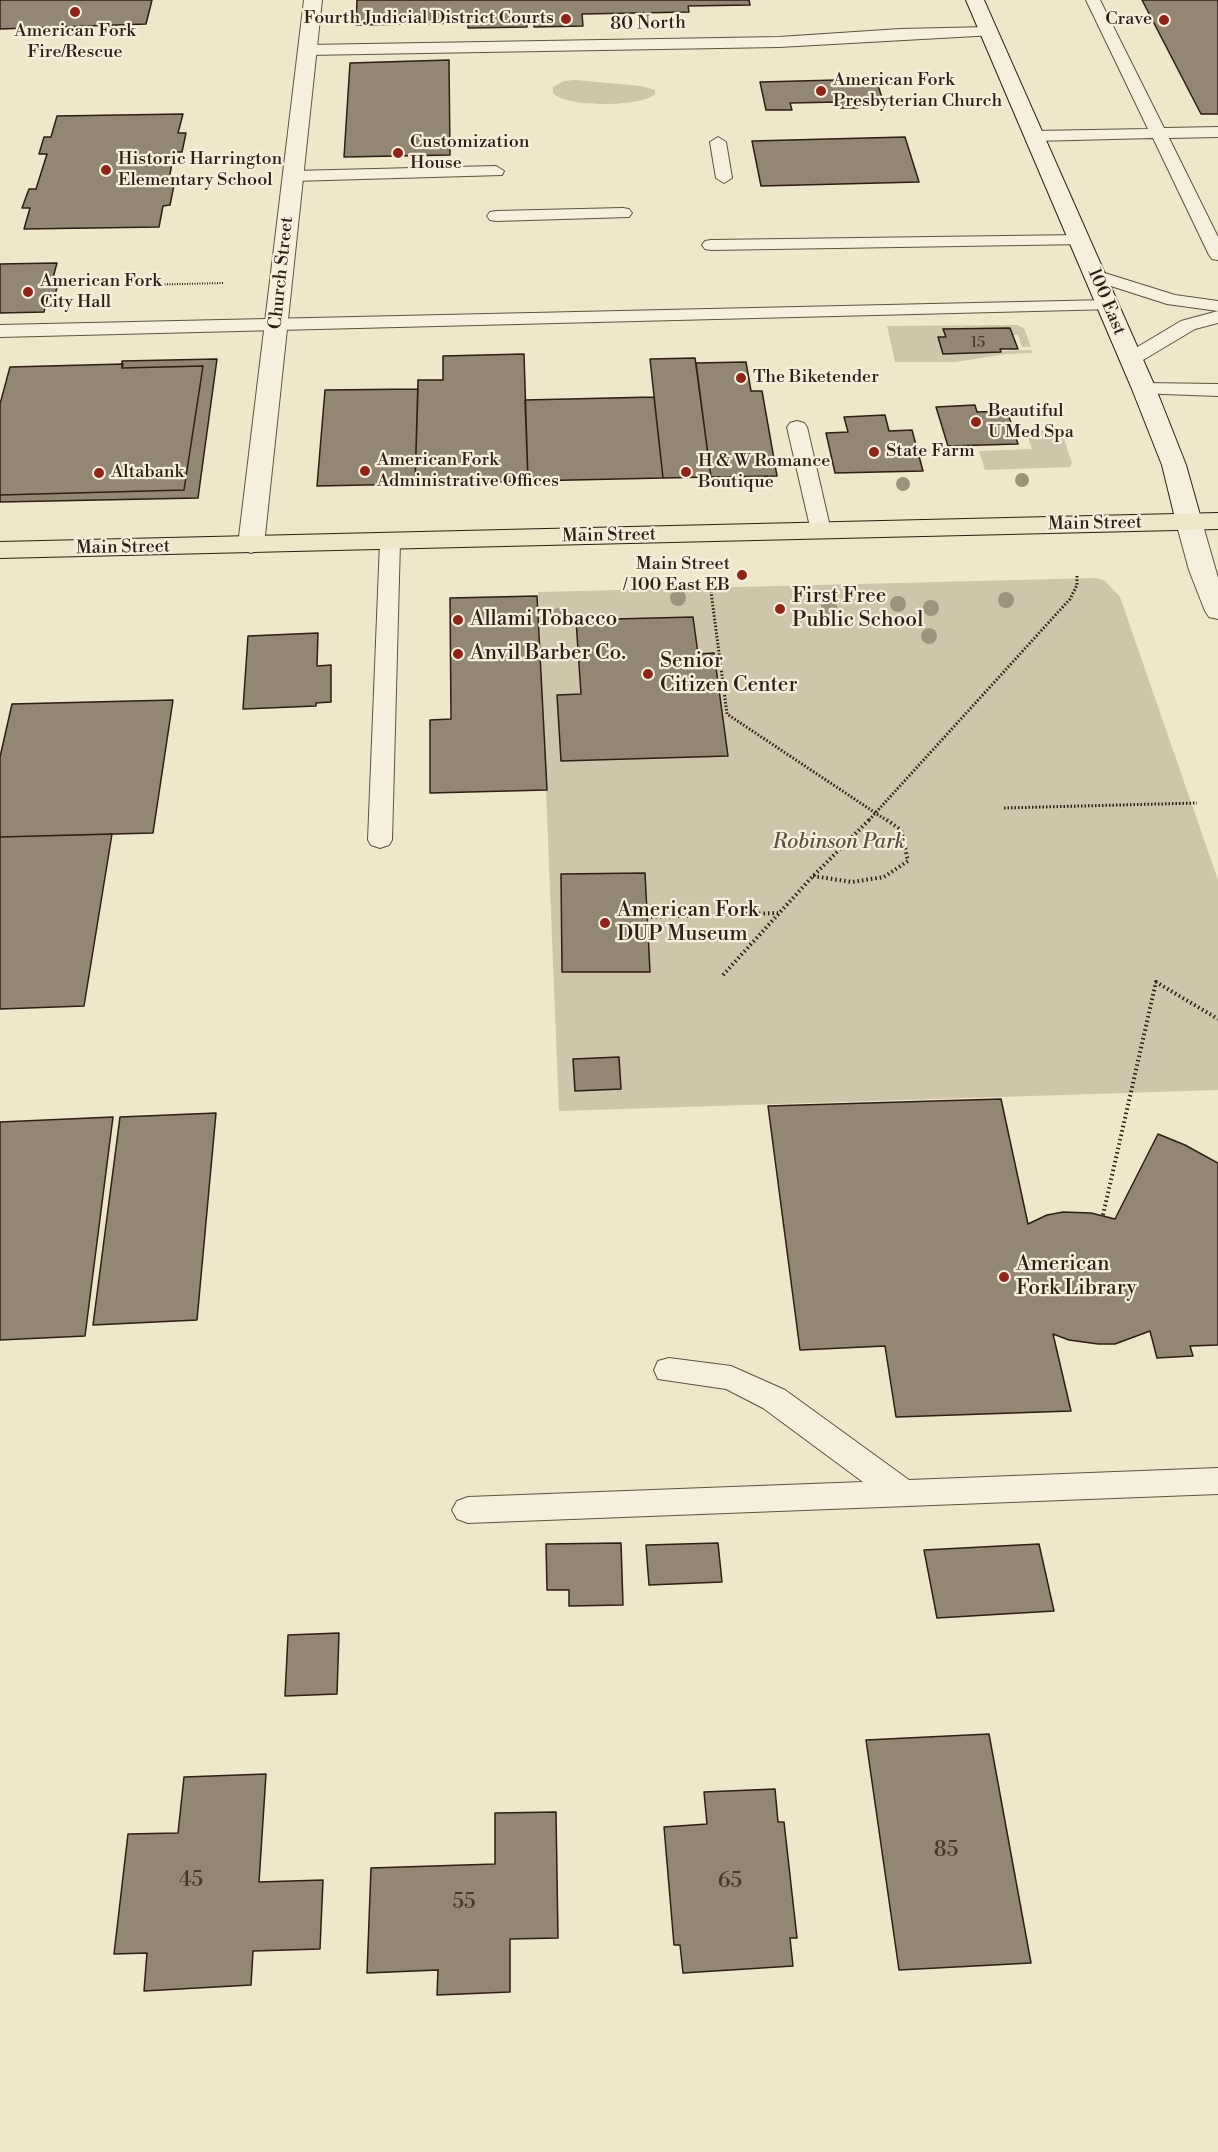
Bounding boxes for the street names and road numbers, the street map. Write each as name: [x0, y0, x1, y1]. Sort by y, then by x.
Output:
street label: 80 North: [610, 13, 686, 35]
street label: Church Street: [265, 216, 299, 330]
street label: 100 East: [1082, 265, 1130, 339]
street label: Main Street: [1048, 512, 1142, 536]
street label: Main Street: [562, 524, 656, 548]
street label: Main Street: [76, 536, 170, 560]

